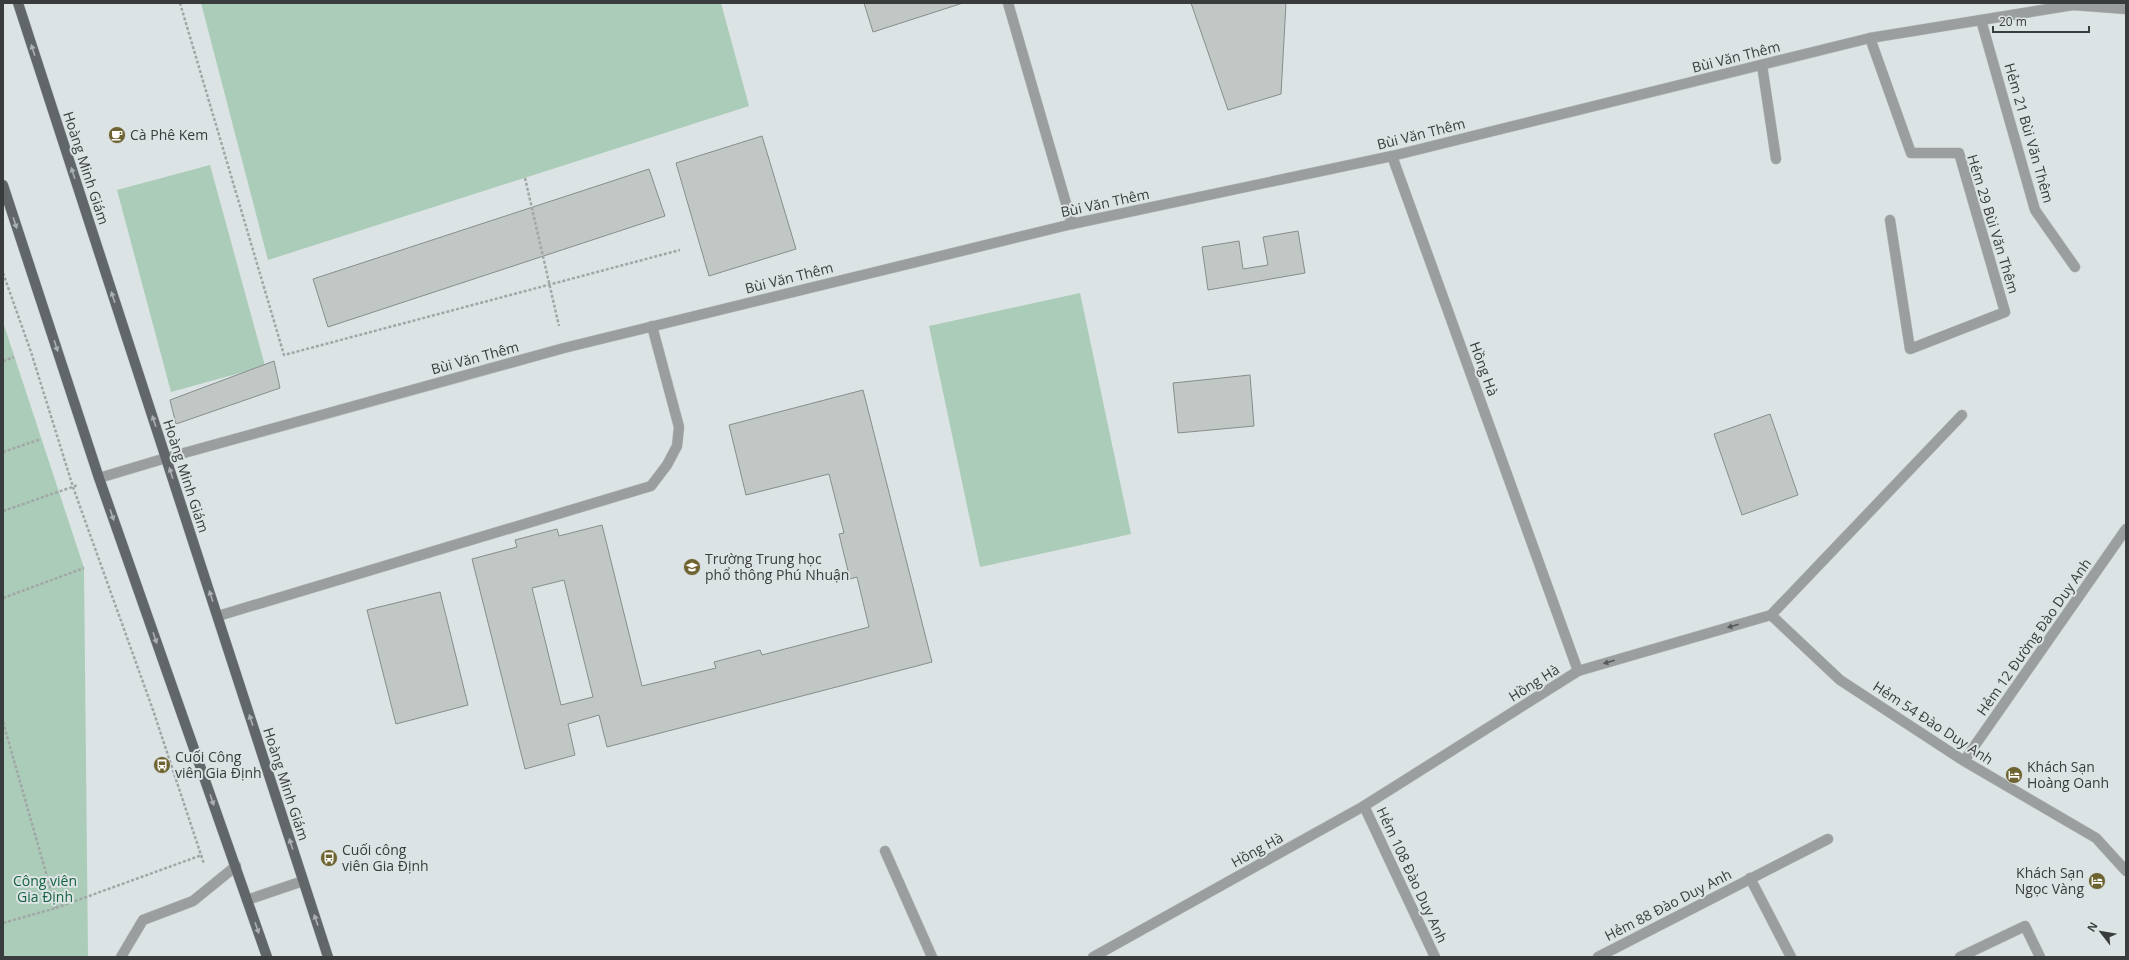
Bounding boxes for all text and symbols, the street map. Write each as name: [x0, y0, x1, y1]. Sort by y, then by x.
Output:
scale bar: [1993, 8, 2089, 34]
text: 20 m: [1999, 13, 2027, 30]
street label: Bùi Văn Thêm: [1690, 36, 1782, 77]
one-way arrow: [30, 43, 36, 55]
street label: Hẻm 21 Bùi Văn Thêm: [2000, 61, 2059, 205]
street label: Hoàng Minh Giám: [59, 109, 114, 227]
street label: Bùi Văn Thêm: [1375, 113, 1467, 154]
cafe icon: Cà Phê Kem: [107, 125, 127, 145]
place label: Cà Phê Kem: [130, 125, 208, 144]
street label: Hẻm 29 Bùi Văn Thêm: [1963, 152, 2024, 296]
one-way arrow: [70, 167, 76, 179]
street label: Bùi Văn Thêm: [1059, 184, 1151, 221]
one-way arrow: [12, 217, 18, 229]
street label: Bùi Văn Thêm: [743, 257, 835, 298]
one-way arrow: [110, 291, 116, 303]
street label: Bùi Văn Thêm: [429, 337, 521, 378]
street label: Hồng Hà: [1466, 339, 1503, 399]
one-way arrow: [53, 340, 59, 352]
one-way arrow: [150, 414, 156, 426]
street label: Hoàng Minh Giám: [159, 417, 214, 535]
one-way arrow: [167, 466, 173, 478]
one-way arrow: [110, 509, 116, 521]
place label: Trường Trung học phổ thông Phú Nhuận: [705, 549, 849, 584]
street label: Hẻm 12 Đường Đào Duy Anh: [1972, 554, 2095, 719]
school or university icon: Trường Trung học phổ thông Phú Nhuận: [682, 557, 702, 577]
one-way arrow: [208, 590, 214, 602]
one-way arrow: [1727, 623, 1739, 629]
one-way arrow: [153, 632, 159, 644]
one-way arrow: [1602, 659, 1614, 665]
street label: Hồng Hà: [1505, 660, 1563, 706]
street label: Hẻm 54 Đào Duy Anh: [1869, 677, 1997, 769]
one-way arrow: [248, 714, 254, 726]
street label: Hoàng Minh Giám: [259, 725, 314, 843]
place label: Cuối Công viên Gia Định: [175, 747, 262, 782]
bus stop icon: Cuối Công viên Gia Định: [152, 755, 172, 775]
place label: Khách Sạn Hoàng Oanh: [2027, 757, 2109, 792]
hotel icon: Khách Sạn Hoàng Oanh: [2004, 765, 2024, 785]
one-way arrow: [210, 794, 216, 806]
street label: Hẻm 108 Đào Duy Anh: [1373, 804, 1452, 946]
street label: Hồng Hà: [1227, 828, 1286, 872]
one-way arrow: [288, 837, 294, 849]
place label: Cuối công viên Gia Định: [342, 840, 429, 875]
bus stop icon: Cuối công viên Gia Định: [319, 848, 339, 868]
place label: Khách Sạn Ngọc Vàng: [2015, 863, 2084, 898]
street label: Hẻm 88 Đào Duy Anh: [1601, 864, 1734, 945]
park label: Công viên Gia Định: [13, 871, 77, 906]
hotel icon: Khách Sạn Ngọc Vàng: [2087, 871, 2107, 891]
north arrow: [2081, 912, 2121, 952]
one-way arrow: [313, 914, 319, 926]
text: N: [2083, 919, 2101, 934]
one-way arrow: [254, 923, 260, 935]

